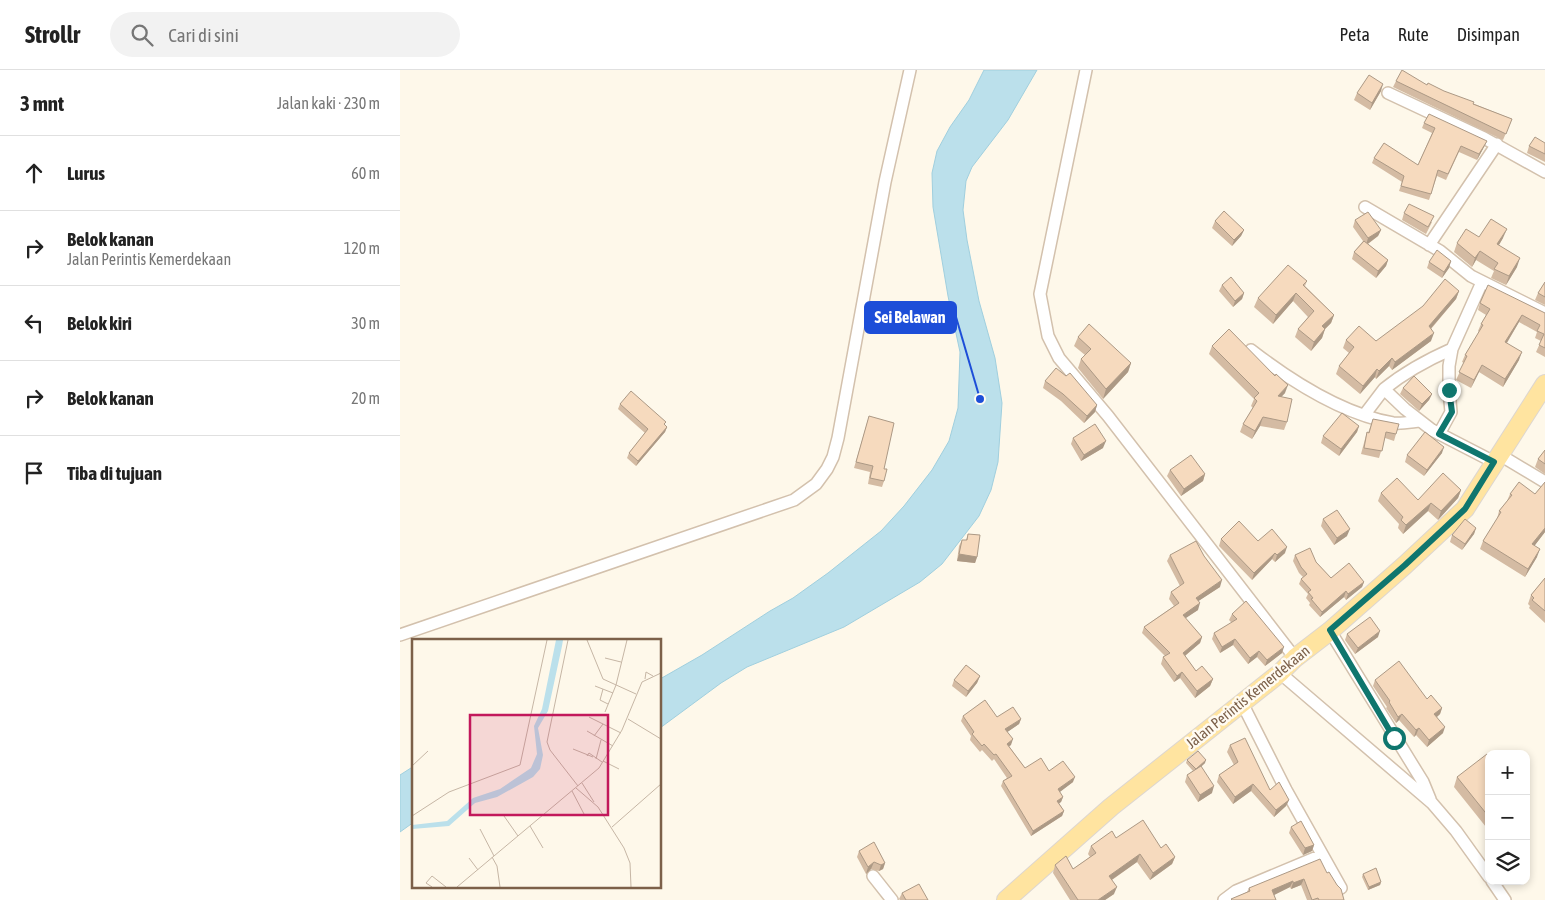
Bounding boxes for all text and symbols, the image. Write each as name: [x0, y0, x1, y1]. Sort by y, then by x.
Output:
search box: [110, 12, 460, 57]
text: Strollr: [25, 21, 80, 48]
icon: search: [128, 21, 156, 49]
text: Cari di sini: [168, 24, 239, 46]
text: Peta: [1339, 24, 1370, 45]
text: Rute: [1398, 24, 1429, 45]
text: Disimpan: [1457, 24, 1520, 45]
text: 3 mnt: [20, 91, 64, 115]
text: Jalan kaki · 230 m: [277, 94, 380, 112]
icon: ahead: [20, 159, 48, 187]
text: Lurus: [67, 162, 105, 184]
text: 60 m: [351, 164, 380, 182]
text: Belok kanan: [67, 228, 154, 250]
icon: right: [20, 234, 48, 262]
text: 120 m: [344, 239, 380, 257]
text: Jalan Perintis Kemerdekaan: [67, 250, 231, 268]
callout: Sei Belawan: [865, 302, 956, 333]
text: Sei Belawan: [875, 308, 946, 326]
icon: left: [20, 309, 48, 337]
text: Belok kiri: [67, 312, 132, 334]
text: 30 m: [351, 314, 380, 332]
route end: [1438, 379, 1461, 402]
icon: right: [20, 384, 48, 412]
text: Belok kanan: [67, 387, 154, 409]
text: 20 m: [351, 389, 380, 407]
icon: arrive: [20, 459, 48, 487]
text: Tiba di tujuan: [67, 462, 162, 484]
inset map: [412, 639, 661, 888]
street label: Jalan Perintis Kemerdekaan: [1183, 642, 1313, 752]
route start: [1383, 727, 1406, 750]
map controls: [1485, 750, 1530, 885]
button: +: [1485, 750, 1530, 795]
button: −: [1485, 795, 1530, 840]
button: layers: [1485, 840, 1530, 885]

